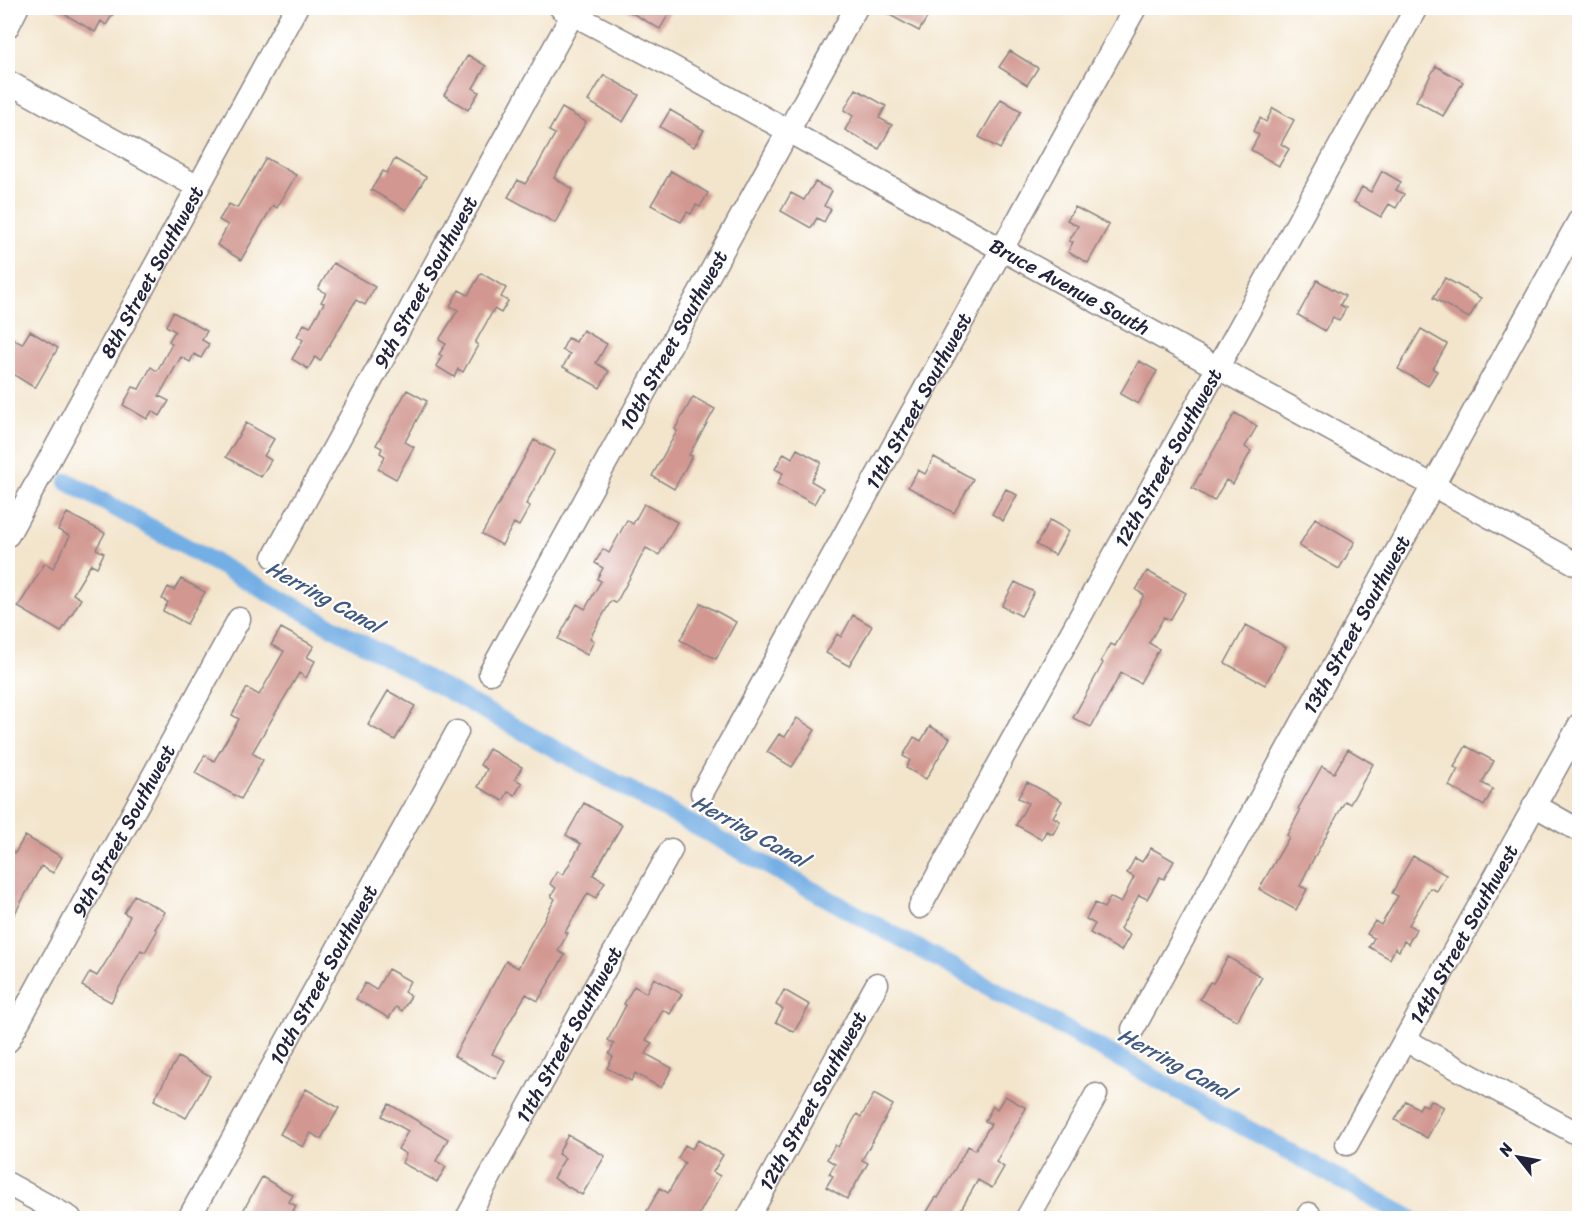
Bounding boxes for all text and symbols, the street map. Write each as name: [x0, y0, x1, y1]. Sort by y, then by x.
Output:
street label: 8th Street Southwest: [90, 179, 214, 365]
street label: 9th Street Southwest: [364, 189, 487, 375]
street label: Bruce Avenue South: [983, 228, 1156, 345]
street label: 10th Street Southwest: [609, 243, 737, 437]
street label: 11th Street Southwest: [855, 305, 982, 496]
street label: 12th Street Southwest: [1104, 361, 1232, 554]
street label: 13th Street Southwest: [1293, 528, 1420, 721]
water label: Herring Canal: [259, 549, 393, 647]
street label: 9th Street Southwest: [62, 737, 185, 923]
water label: Herring Canal: [685, 783, 819, 881]
street label: 14th Street Southwest: [1399, 837, 1528, 1031]
street label: 10th Street Southwest: [259, 878, 387, 1071]
street label: 11th Street Southwest: [506, 939, 632, 1129]
street label: 12th Street Southwest: [749, 1004, 877, 1197]
water label: Herring Canal: [1111, 1016, 1245, 1114]
north arrow: [1488, 1127, 1548, 1187]
text: N: [1490, 1137, 1521, 1163]

